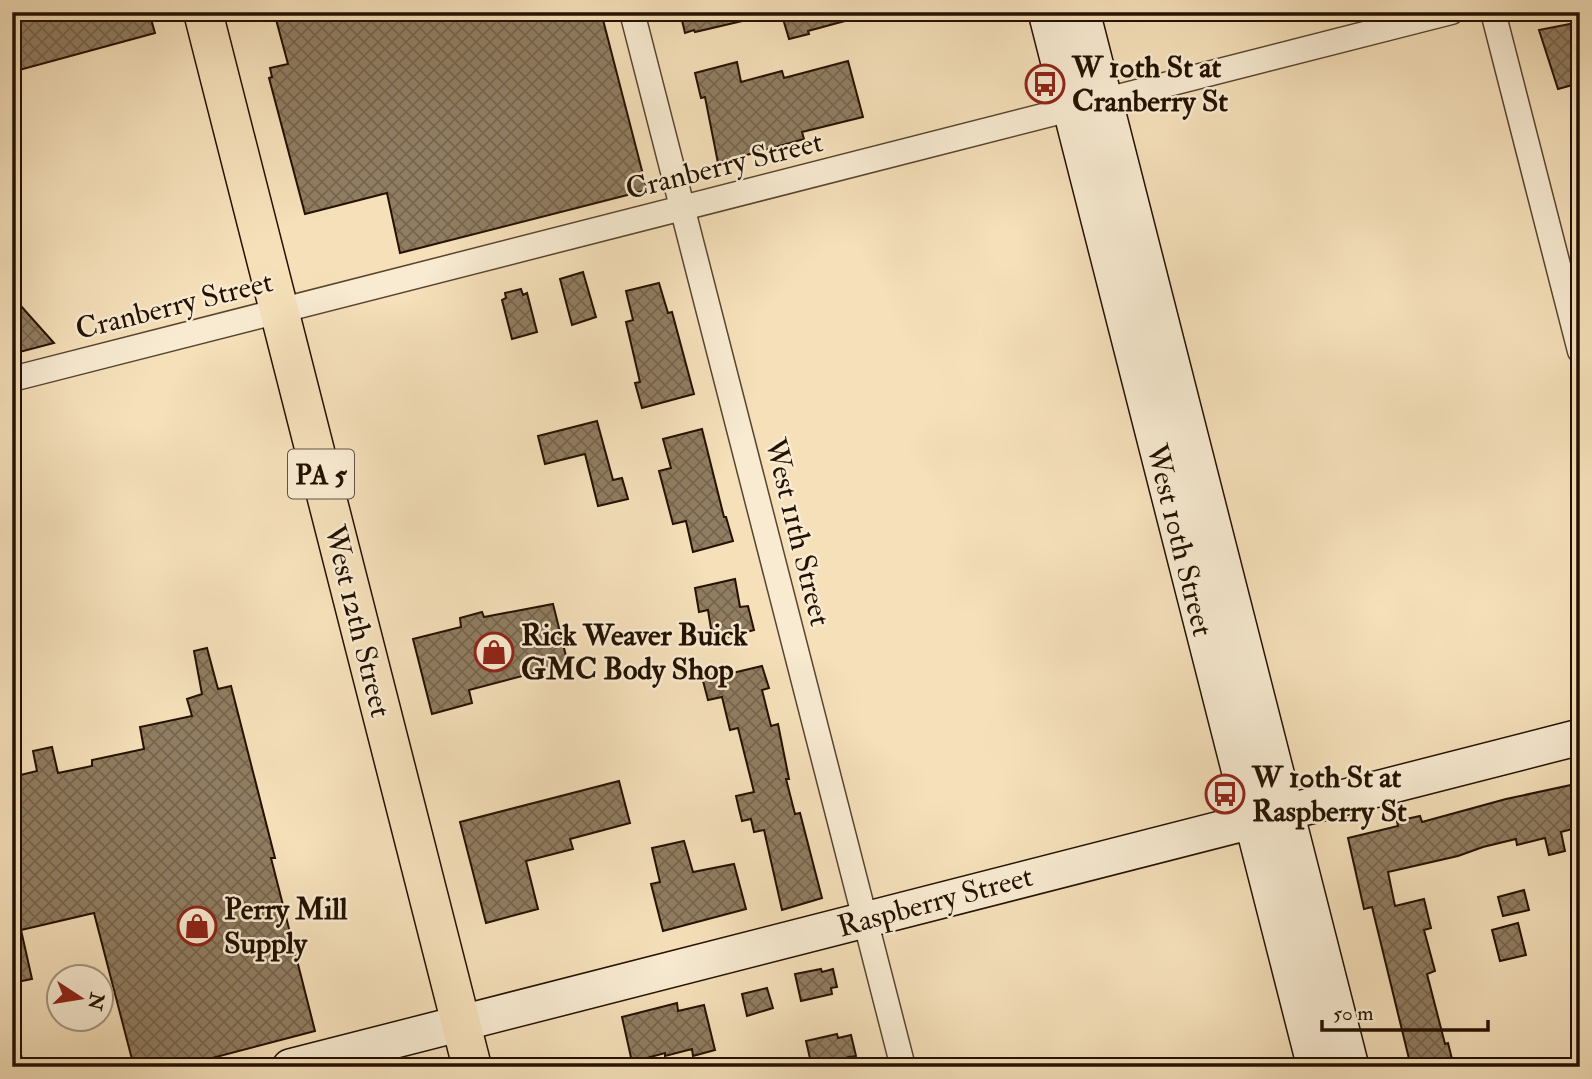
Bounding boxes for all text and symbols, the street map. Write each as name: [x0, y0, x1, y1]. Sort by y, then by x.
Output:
place label: W 10th St at Cranberry St: [1071, 49, 1228, 120]
bus stop icon: W 10th St at Cranberry St: [1024, 63, 1066, 105]
street label: Cranberry Street: [622, 123, 827, 208]
street label: Cranberry Street: [72, 263, 277, 348]
street label: West 11th Street: [756, 433, 839, 630]
street label: West 10th Street: [1138, 439, 1221, 640]
road number: PA 5: [288, 449, 354, 498]
street label: West 12th Street: [316, 520, 399, 721]
place label: Rick Weaver Buick GMC Body Shop: [521, 617, 748, 688]
shop icon: Rick Weaver Buick GMC Body Shop: [473, 631, 515, 673]
place label: W 10th St at Raspberry St: [1251, 759, 1407, 830]
bus stop icon: W 10th St at Raspberry St: [1204, 773, 1246, 815]
street label: Raspberry Street: [833, 858, 1037, 945]
place label: Perry Mill Supply: [224, 891, 348, 962]
shop icon: Perry Mill Supply: [176, 905, 218, 947]
north arrow: [46, 964, 116, 1034]
scale bar: [1322, 988, 1489, 1032]
text: N: [82, 990, 109, 1013]
text: 50 m: [1333, 1000, 1374, 1027]

